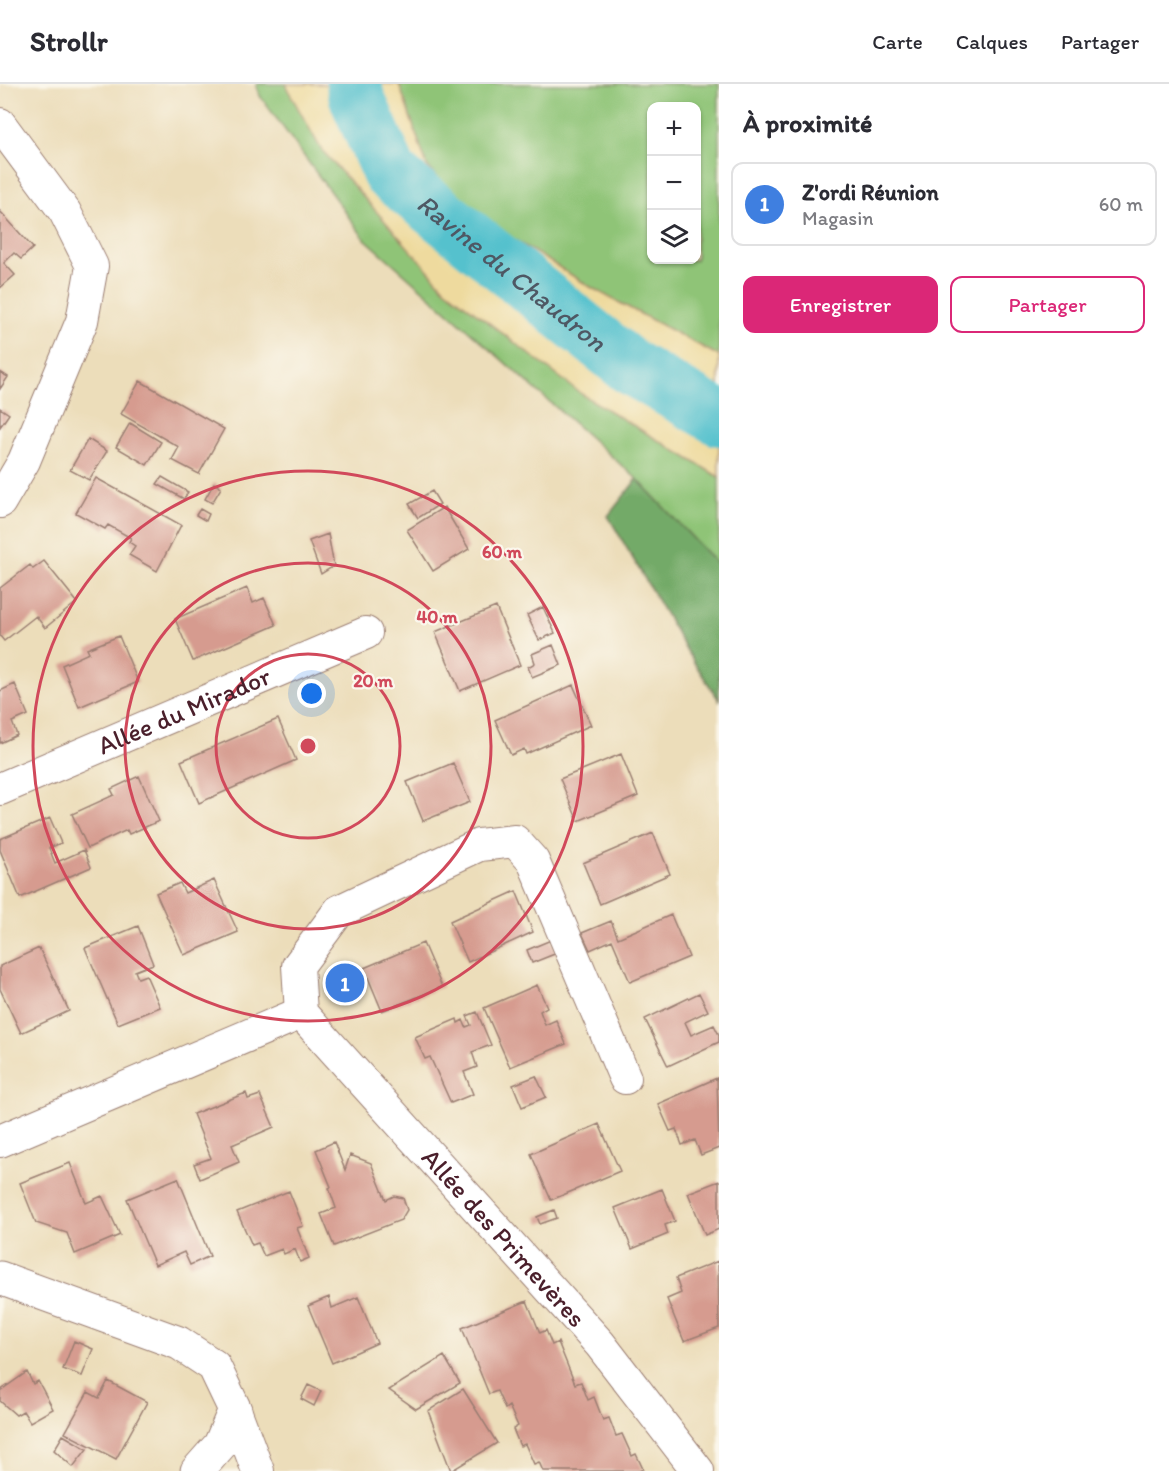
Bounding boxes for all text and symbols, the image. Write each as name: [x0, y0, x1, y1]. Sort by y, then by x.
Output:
text: Strollr: [30, 24, 108, 58]
text: Carte: [872, 29, 923, 54]
text: Calques: [956, 29, 1028, 54]
text: Partager: [1061, 29, 1139, 54]
map controls: [647, 102, 701, 264]
button: +: [647, 102, 701, 156]
text: À proximité: [743, 107, 872, 139]
button: −: [647, 156, 701, 210]
text: Z'ordi Réunion: [802, 179, 939, 206]
water label: Ravine du Chaudron: [411, 186, 614, 359]
text: 1: [760, 192, 769, 216]
text: 60 m: [1099, 192, 1143, 216]
text: Magasin: [802, 206, 874, 230]
button: layers: [647, 210, 701, 264]
button: Enregistrer: [743, 276, 938, 333]
button: Partager: [950, 276, 1145, 333]
text: 60 m: [482, 541, 523, 563]
text: 40 m: [416, 606, 458, 628]
street label: Allée du Mirador: [93, 659, 276, 761]
text: 20 m: [353, 670, 394, 692]
your location: [297, 679, 326, 708]
centre of rings: [298, 736, 318, 756]
pin: 1: [326, 960, 364, 1006]
street label: Allée des Primevères: [415, 1142, 593, 1334]

